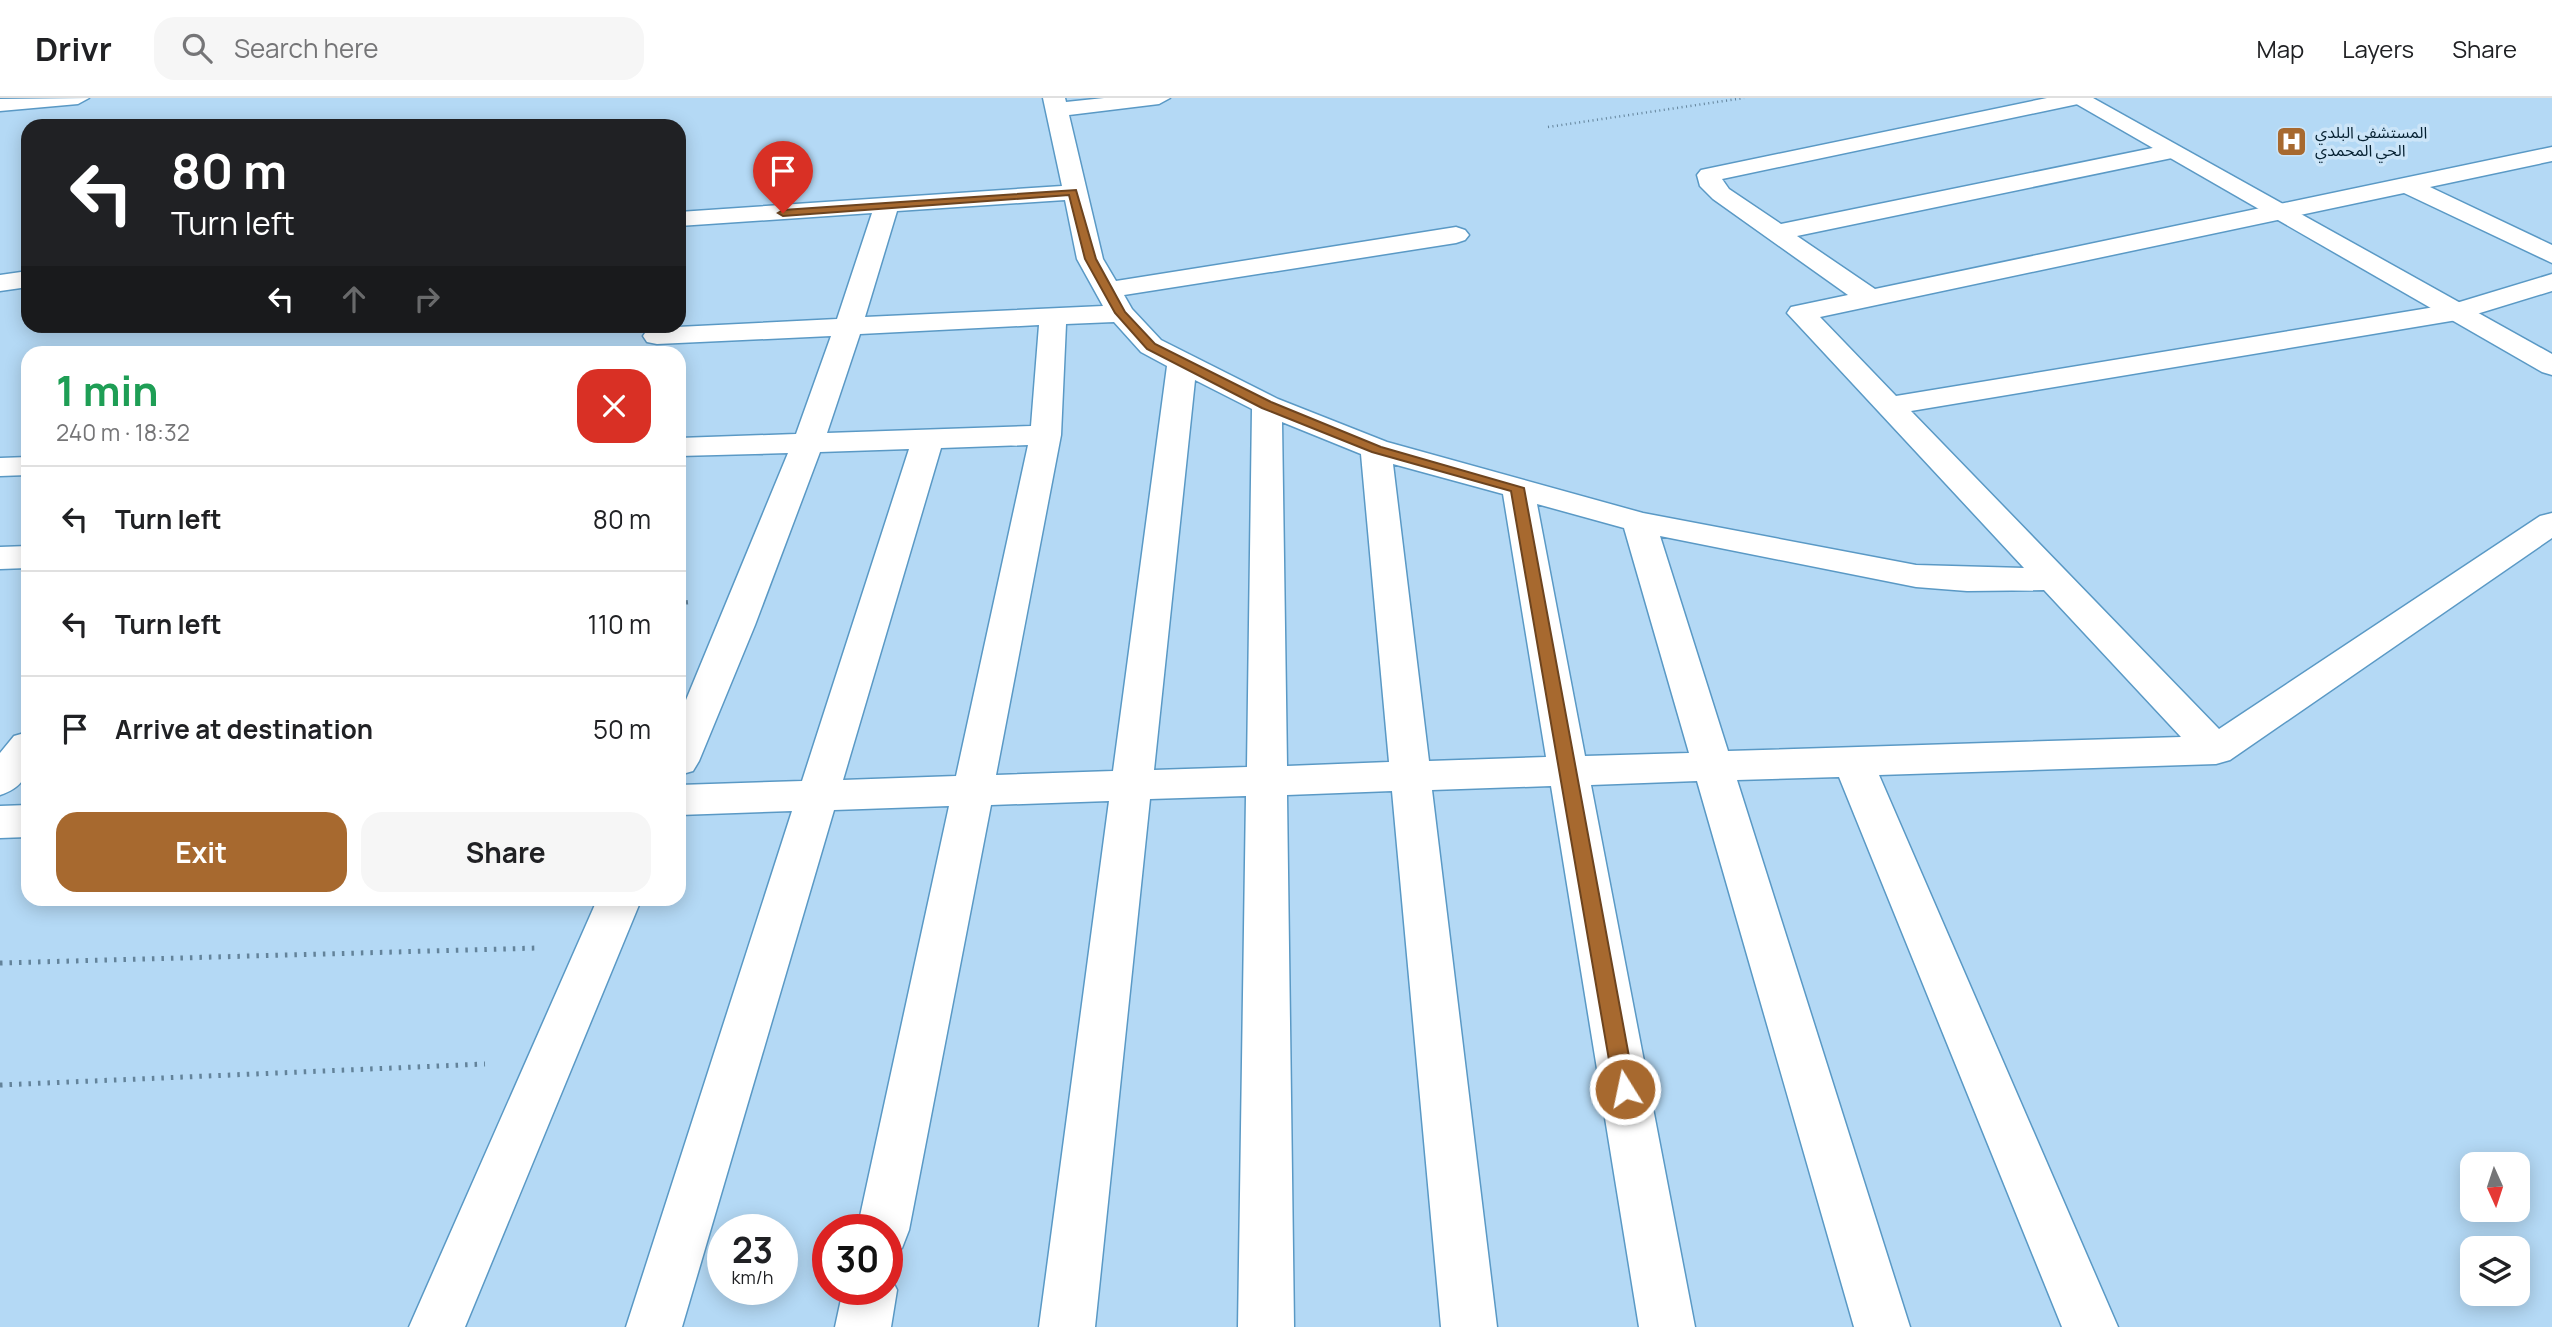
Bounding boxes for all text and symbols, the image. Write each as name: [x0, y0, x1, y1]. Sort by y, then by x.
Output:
search box: [154, 17, 644, 80]
text: Drivr: [35, 26, 112, 71]
icon: search: [178, 29, 216, 67]
text: Search here: [234, 30, 378, 66]
text: Map: [2257, 32, 2304, 65]
text: Layers: [2342, 32, 2414, 65]
text: Share: [2452, 32, 2517, 65]
place label: المستشفى البلدي الحي المحمدي: [2315, 121, 2427, 163]
hospital icon: المستشفى البلدي الحي المحمدي: [2275, 124, 2309, 158]
text: 80 m: [171, 137, 287, 204]
pin: [753, 141, 813, 213]
icon: left: [56, 147, 147, 238]
icon: arrive: [764, 152, 802, 190]
text: Turn left: [171, 201, 295, 245]
icon: left: [262, 280, 300, 318]
icon: ahead: [335, 280, 373, 318]
icon: right: [408, 280, 446, 318]
text: 1 min: [56, 361, 159, 419]
button: close: [577, 369, 651, 443]
text: 240 m · 18:32: [56, 416, 190, 448]
icon: left: [56, 500, 94, 538]
text: Turn left: [115, 501, 222, 537]
text: 80 m: [593, 501, 651, 537]
icon: left: [56, 605, 94, 643]
text: Turn left: [115, 606, 222, 642]
text: 110 m: [588, 606, 651, 642]
icon: arrive: [56, 710, 94, 748]
text: Arrive at destination: [115, 711, 373, 747]
text: 50 m: [593, 711, 651, 747]
button: Exit: [56, 812, 347, 892]
button: Share: [361, 812, 651, 892]
position arrow: [1588, 1052, 1662, 1126]
north arrow: [2460, 1152, 2530, 1222]
map controls: [2460, 1152, 2530, 1306]
speed limit sign: 30: [812, 1214, 903, 1305]
text: 23: [732, 1226, 773, 1274]
button: layers: [2460, 1236, 2530, 1306]
text: km/h: [732, 1265, 773, 1289]

